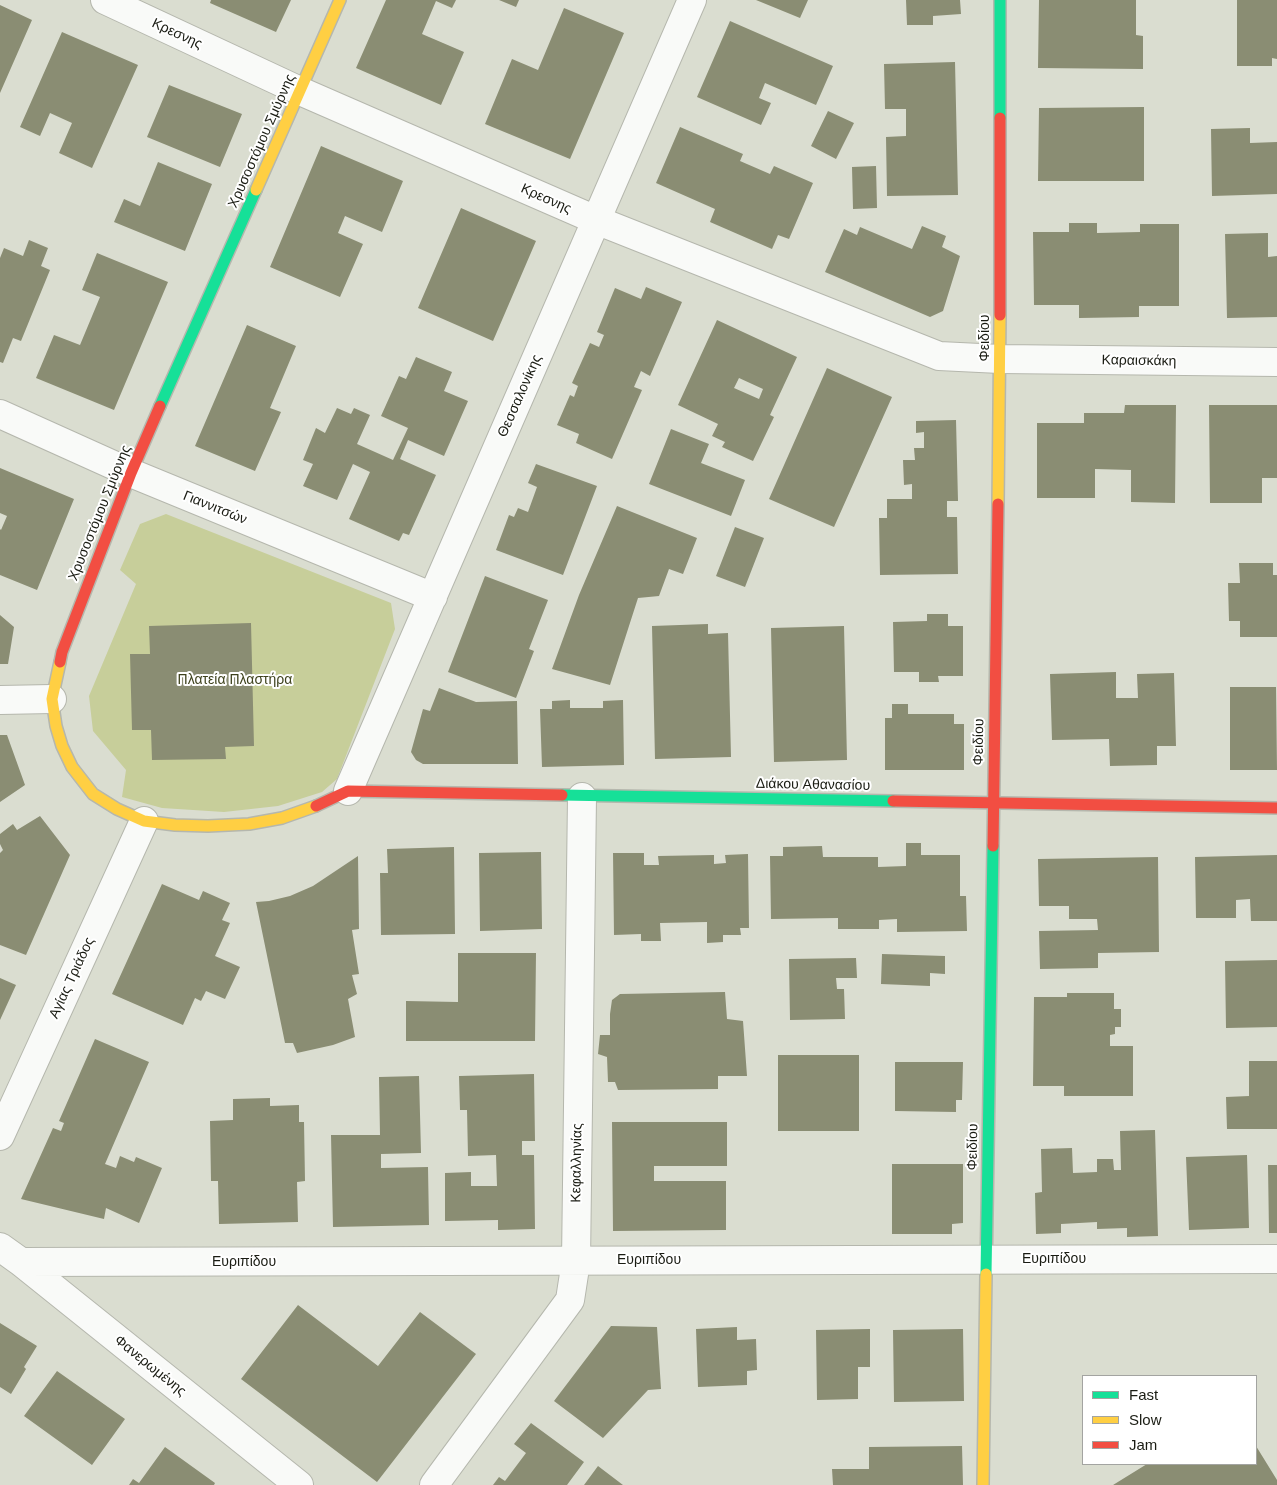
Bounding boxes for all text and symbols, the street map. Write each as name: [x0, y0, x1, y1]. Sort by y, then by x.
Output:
street label: Κρεσνης: [149, 15, 205, 53]
street label: Χρυσοστόμου Σμύρνης: [225, 72, 299, 210]
street label: Κρεσνης: [518, 180, 574, 218]
street label: Φειδίου: [977, 315, 993, 361]
street label: Θεσσαλονίκης: [494, 352, 546, 440]
street label: Καραισκάκη: [1101, 352, 1177, 370]
street label: Χρυσοστόμου Σμύρνης: [65, 443, 135, 583]
street label: Γιαννιτσών: [181, 488, 249, 528]
park label: Πλατεία Πλαστήρα: [178, 672, 292, 688]
street label: Φειδίου: [970, 718, 988, 766]
street label: Διάκου Αθανασίου: [756, 776, 870, 794]
street label: Αγίας Τριάδος: [46, 935, 98, 1021]
street label: Κεφαλληνίας: [568, 1123, 586, 1203]
street label: Φειδίου: [964, 1123, 982, 1171]
street label: Ευριπίδου: [1022, 1251, 1086, 1267]
street label: Ευριπίδου: [617, 1252, 681, 1268]
street label: Ευριπίδου: [212, 1254, 276, 1270]
street label: Φανερωμένης: [111, 1332, 189, 1400]
legend: [1082, 1375, 1257, 1465]
text: Fast: [1129, 1386, 1158, 1403]
text: Slow: [1129, 1411, 1162, 1428]
text: Jam: [1129, 1436, 1157, 1453]

